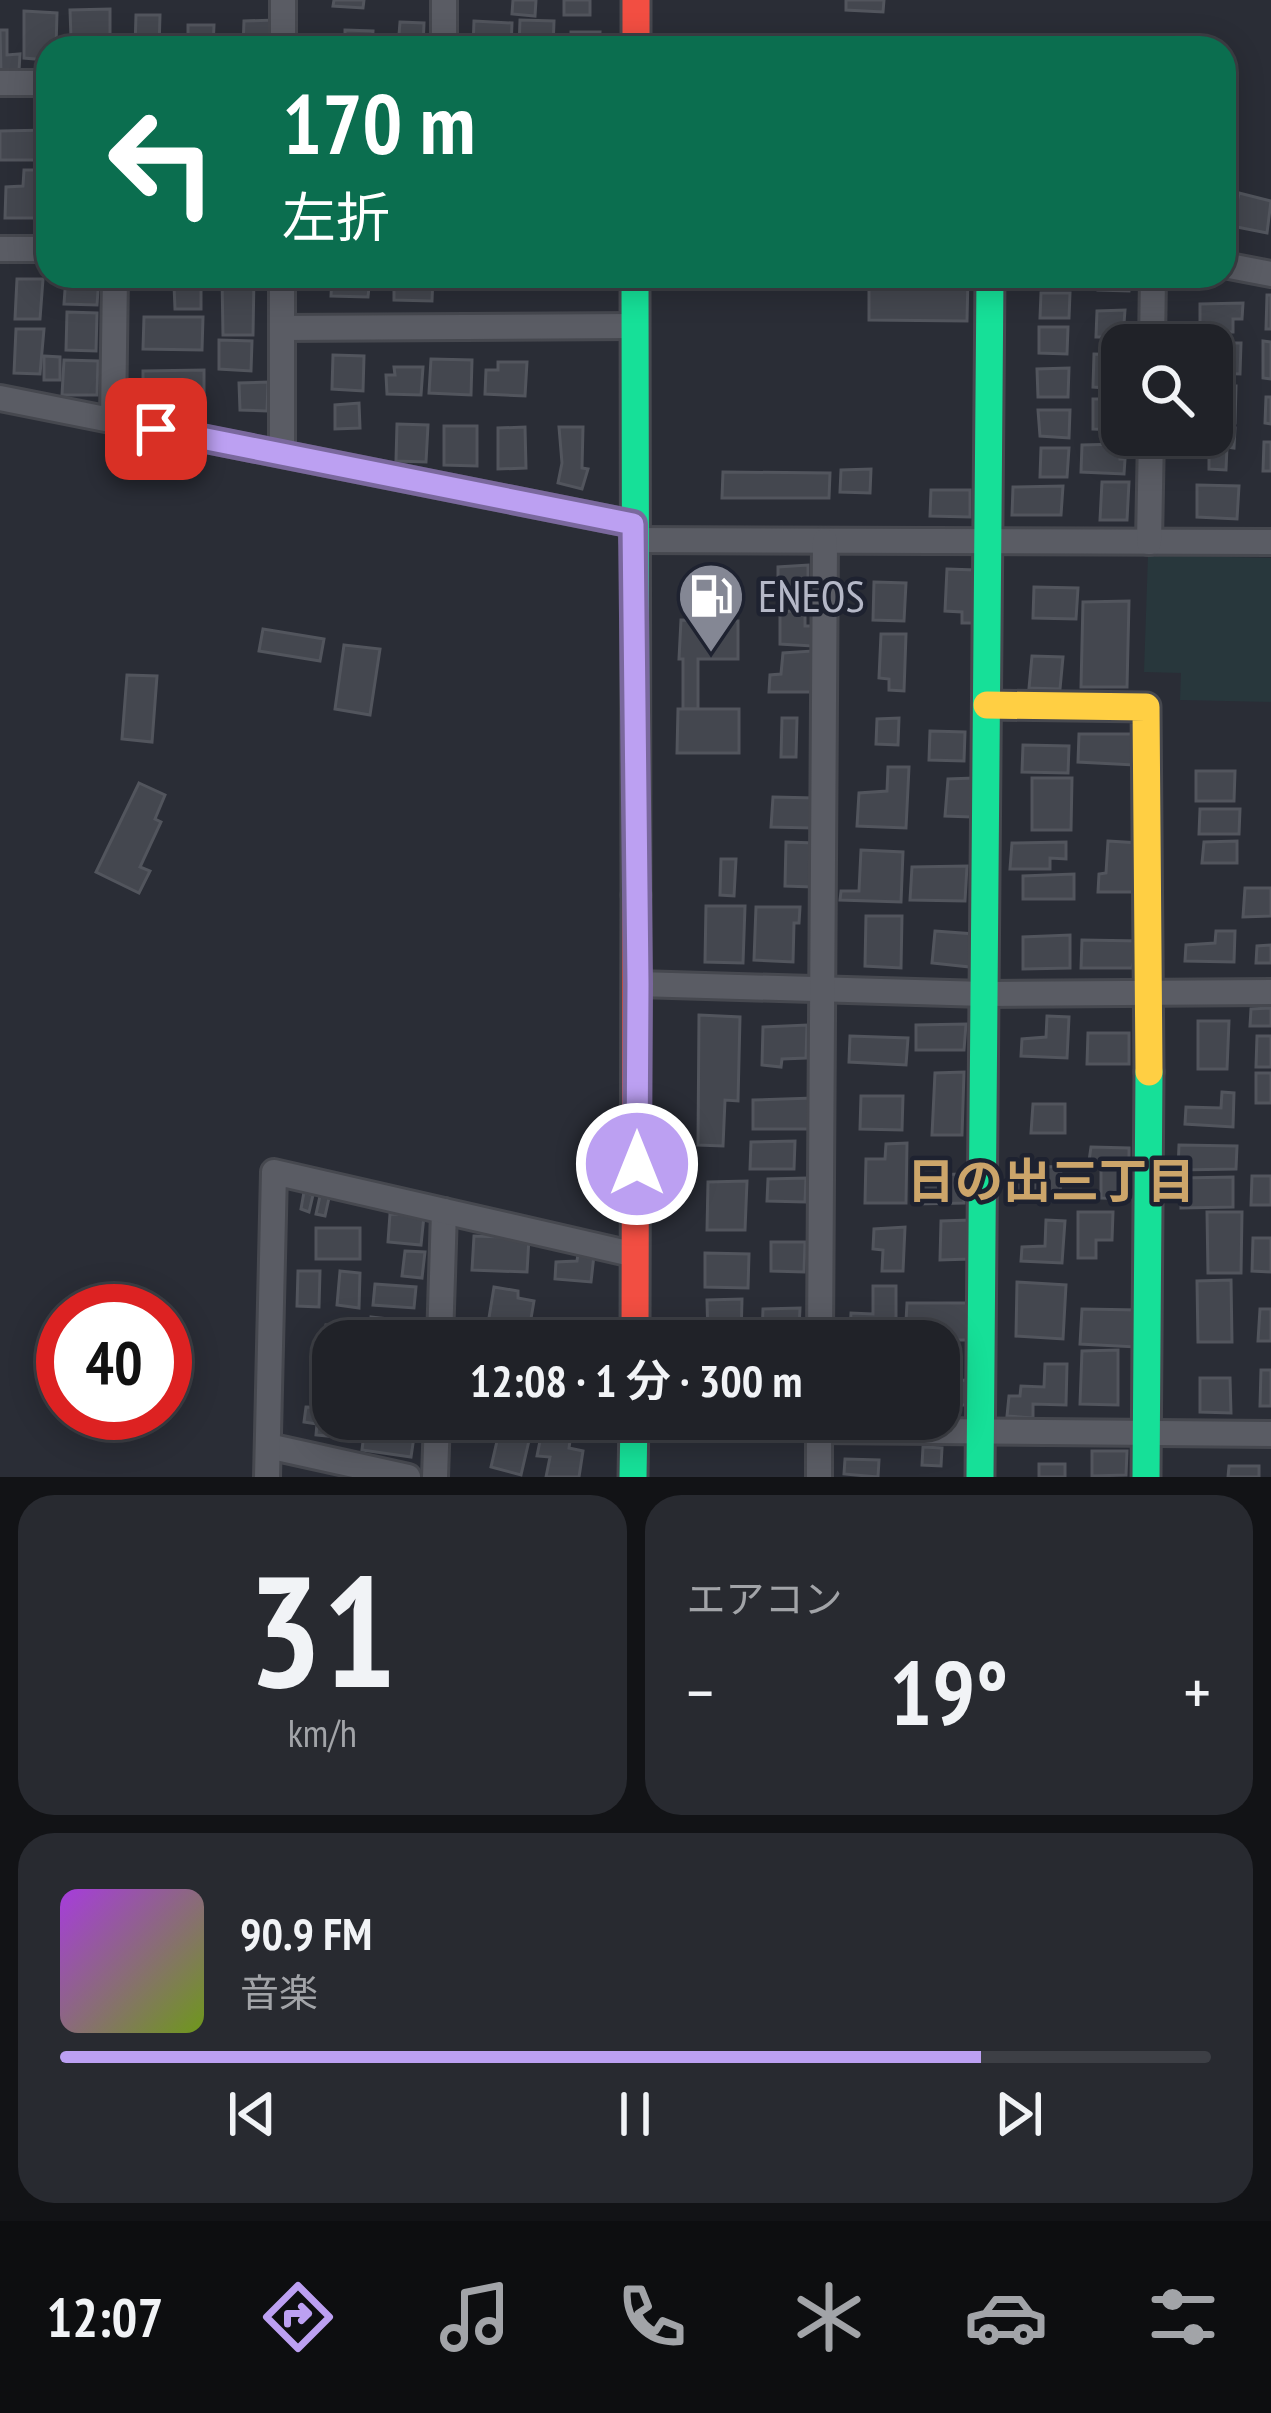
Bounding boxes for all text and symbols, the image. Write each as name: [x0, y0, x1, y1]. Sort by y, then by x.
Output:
text: 170 m: [282, 68, 475, 177]
icon: left: [84, 84, 240, 240]
text: 左折: [282, 182, 390, 252]
map controls: [1101, 324, 1233, 456]
button: search: [1101, 324, 1233, 456]
pin: [105, 378, 207, 480]
icon: arrive: [123, 396, 189, 462]
fuel station icon: ENEOS: [676, 561, 746, 655]
place label: ENEOS: [758, 566, 865, 624]
position arrow: [574, 1101, 700, 1227]
district label: 日の出三丁目: [907, 1149, 1195, 1211]
speed limit sign: 40: [36, 1284, 192, 1440]
text: 12:08 · 1 分 · 300 m: [470, 1351, 802, 1409]
text: 31: [248, 1528, 397, 1730]
text: エアコン: [687, 1573, 843, 1624]
text: 19°: [889, 1633, 1008, 1750]
text: −: [687, 1649, 714, 1734]
text: +: [1184, 1649, 1211, 1734]
text: km/h: [288, 1707, 357, 1758]
text: 90.9 FM: [240, 1904, 372, 1962]
text: 音楽: [240, 1967, 318, 2018]
icon: previous: [219, 2081, 285, 2147]
icon: pause: [602, 2081, 668, 2147]
icon: next: [986, 2081, 1052, 2147]
icon: directions: [256, 2275, 340, 2359]
icon: music: [433, 2275, 517, 2359]
icon: phone: [610, 2275, 694, 2359]
icon: climate: [787, 2275, 871, 2359]
icon: car: [964, 2275, 1048, 2359]
icon: filters: [1141, 2275, 1225, 2359]
text: 12:07: [46, 2282, 163, 2352]

